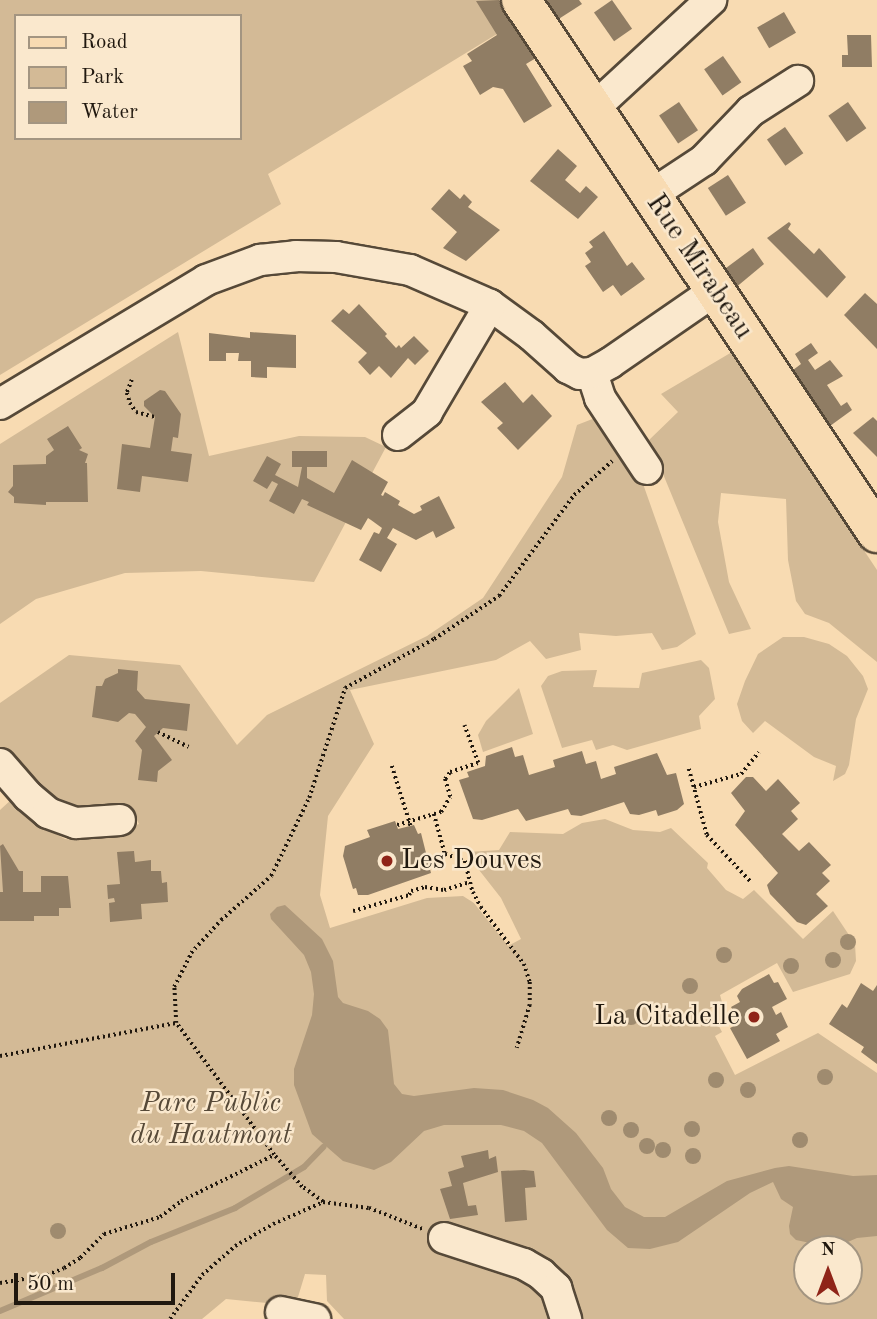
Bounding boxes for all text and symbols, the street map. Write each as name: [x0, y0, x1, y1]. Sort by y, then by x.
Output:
legend: [14, 14, 242, 140]
text: Road: [81, 32, 128, 53]
text: Park: [81, 67, 124, 88]
text: Water: [81, 102, 138, 123]
street label: Rue Mirabeau: [638, 188, 760, 346]
place label: Les Douves: [401, 844, 542, 878]
marker: Les Douves: [379, 853, 395, 869]
place label: La Citadelle: [594, 1000, 740, 1034]
marker: La Citadelle: [746, 1009, 762, 1025]
park label: Parc Public du Hautmont: [130, 1087, 292, 1153]
north arrow: [793, 1235, 863, 1305]
text: N: [821, 1241, 835, 1260]
scale bar: [18, 1260, 178, 1304]
text: 50 m: [27, 1274, 74, 1295]

